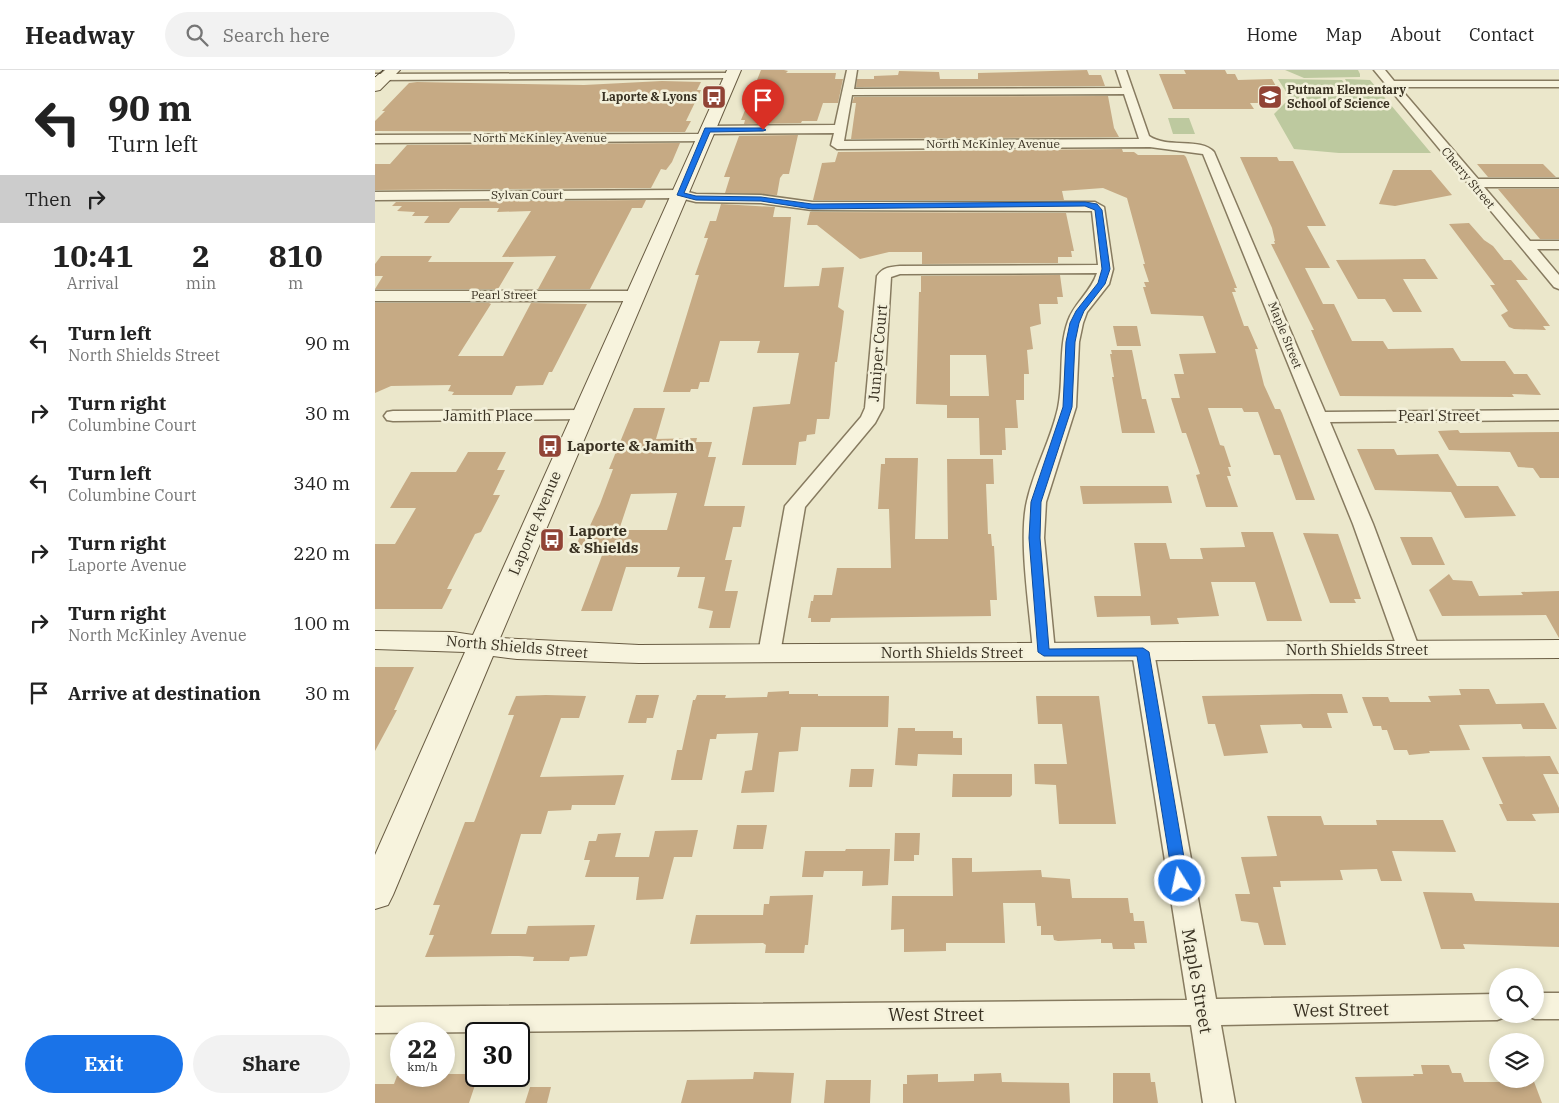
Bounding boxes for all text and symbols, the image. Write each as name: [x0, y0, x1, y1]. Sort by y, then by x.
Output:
search box: [165, 12, 515, 57]
text: Headway: [25, 19, 135, 51]
icon: search: [183, 21, 211, 49]
text: Search here: [223, 23, 330, 47]
text: Home: [1246, 23, 1298, 46]
text: Map: [1326, 23, 1362, 46]
text: About: [1390, 23, 1441, 46]
text: Contact: [1469, 23, 1534, 46]
pin: [742, 79, 784, 130]
place label: Putnam Elementary School of Science: [1287, 82, 1406, 111]
bus stop icon: Laporte & Lyons: [701, 84, 727, 110]
school or university icon: Putnam Elementary School of Science: [1257, 84, 1283, 110]
text: 90 m: [108, 85, 192, 131]
icon: arrive: [749, 86, 777, 114]
place label: Laporte & Lyons: [601, 89, 697, 104]
icon: left: [25, 90, 90, 155]
text: Turn left: [108, 129, 198, 158]
street label: North McKinley Avenue: [473, 130, 607, 145]
street label: North McKinley Avenue: [926, 136, 1060, 151]
street label: Cherry Street: [1438, 144, 1498, 211]
icon: right: [82, 185, 110, 213]
text: Then: [25, 187, 72, 211]
street label: Sylvan Court: [491, 187, 563, 202]
text: 10:41: [52, 236, 133, 275]
text: 2: [192, 236, 210, 275]
text: 810: [269, 236, 323, 275]
text: Arrival: [67, 273, 119, 293]
text: min: [186, 273, 216, 293]
text: m: [288, 273, 303, 293]
street label: Pearl Street: [471, 287, 537, 302]
street label: Maple Street: [1265, 299, 1306, 370]
street label: Juniper Court: [864, 304, 891, 402]
text: Turn left: [68, 321, 151, 345]
icon: left: [25, 329, 53, 357]
text: 90 m: [305, 331, 350, 355]
text: North Shields Street: [68, 345, 220, 365]
text: Turn right: [68, 391, 166, 415]
icon: right: [25, 399, 53, 427]
text: 30 m: [305, 401, 350, 425]
street label: Jamith Place: [443, 406, 533, 425]
street label: Pearl Street: [1398, 406, 1480, 425]
text: Columbine Court: [68, 415, 196, 435]
bus stop icon: Laporte & Jamith: [537, 433, 563, 459]
place label: Laporte & Jamith: [567, 436, 695, 455]
text: Turn left: [68, 461, 151, 485]
street label: Laporte Avenue: [504, 468, 565, 578]
icon: left: [25, 469, 53, 497]
text: 340 m: [293, 471, 350, 495]
text: Columbine Court: [68, 485, 196, 505]
place label: Laporte & Shields: [569, 521, 638, 557]
bus stop icon: Laporte & Shields: [539, 527, 565, 553]
text: Turn right: [68, 531, 166, 555]
icon: right: [25, 539, 53, 567]
text: 220 m: [293, 541, 350, 565]
text: Laporte Avenue: [68, 555, 187, 575]
text: Turn right: [68, 601, 166, 625]
icon: right: [25, 609, 53, 637]
text: 100 m: [293, 611, 350, 635]
text: North McKinley Avenue: [68, 625, 247, 645]
street label: North Shields Street: [445, 631, 589, 662]
street label: North Shields Street: [1286, 640, 1428, 659]
street label: North Shields Street: [881, 643, 1023, 662]
icon: arrive: [25, 679, 53, 707]
text: Arrive at destination: [68, 681, 261, 705]
text: 30 m: [305, 681, 350, 705]
position arrow: [1153, 854, 1205, 906]
street label: Maple Street: [1177, 927, 1218, 1035]
map controls: [1489, 968, 1544, 1088]
button: search: [1489, 968, 1544, 1023]
street label: West Street: [1293, 997, 1389, 1022]
street label: West Street: [888, 1003, 984, 1026]
speed limit sign: 30: [465, 1022, 530, 1087]
text: 22: [407, 1032, 438, 1065]
button: layers: [1489, 1033, 1544, 1088]
button: Exit: [25, 1035, 183, 1093]
button: Share: [193, 1035, 350, 1093]
text: km/h: [407, 1059, 438, 1074]

